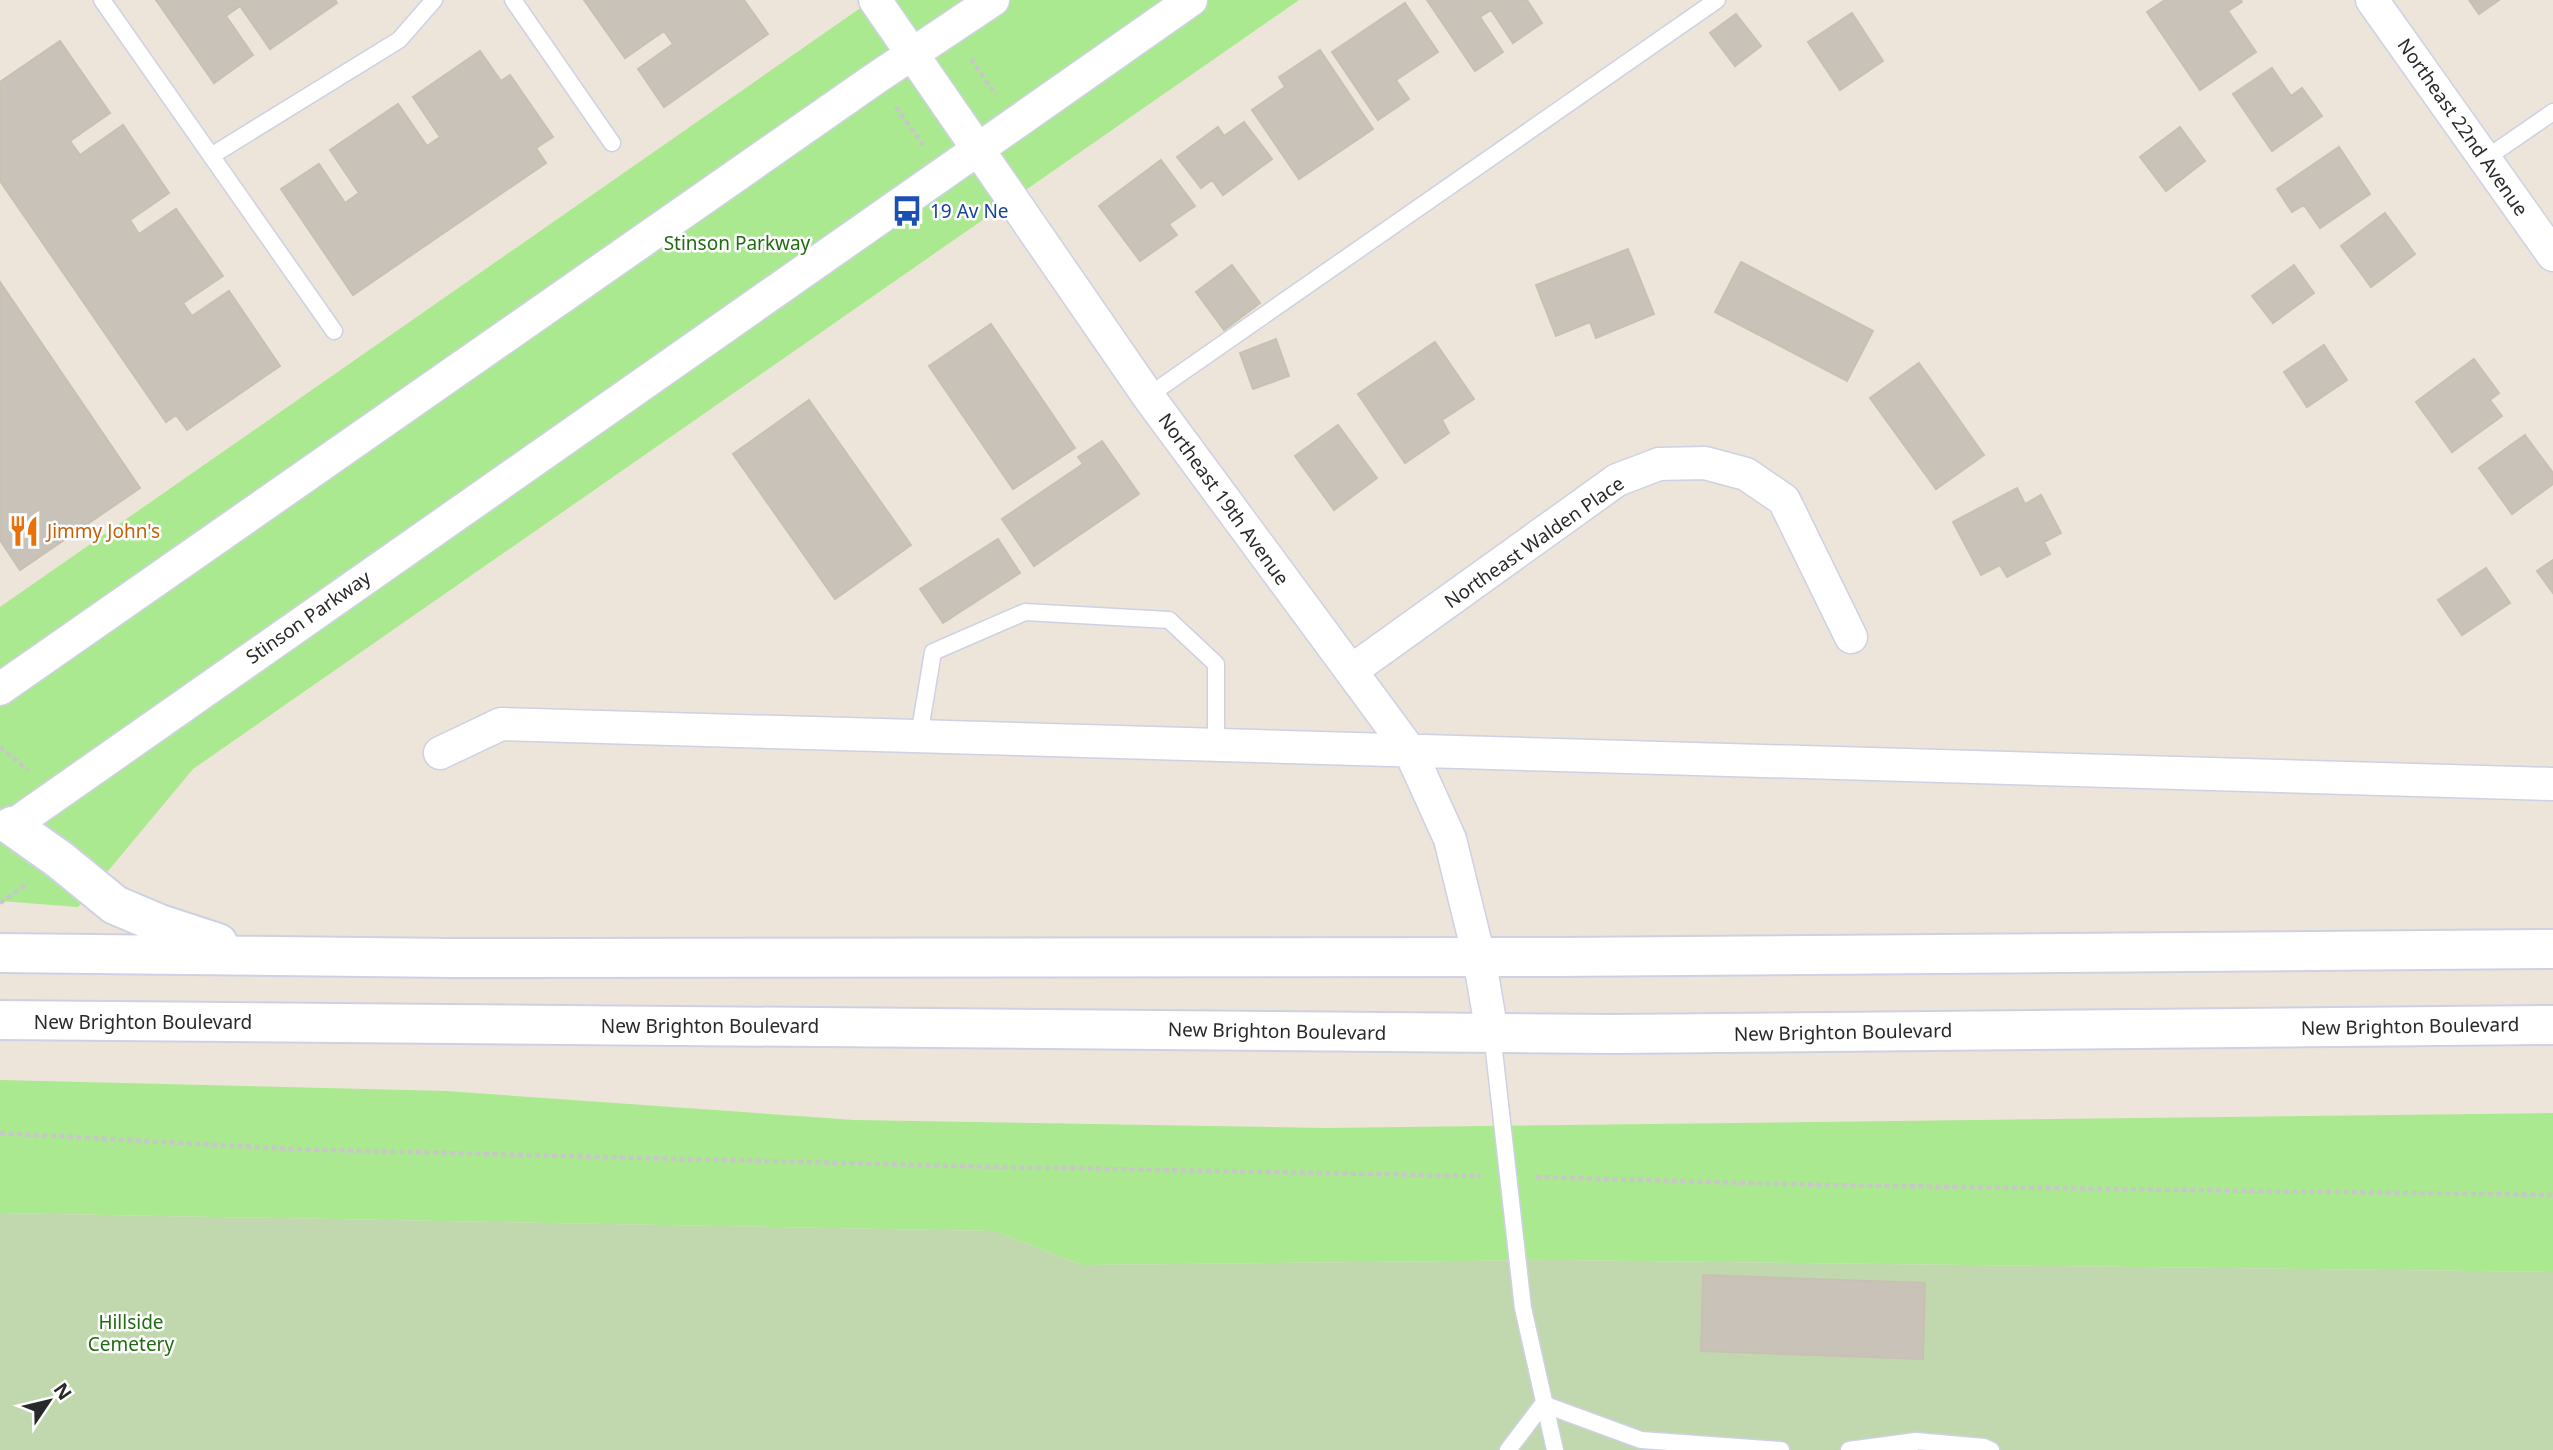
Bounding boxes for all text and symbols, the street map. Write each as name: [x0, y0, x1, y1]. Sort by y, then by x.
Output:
street label: Northeast 22nd Avenue: [2392, 33, 2534, 221]
bus stop icon: 19 Av Ne: [890, 194, 924, 228]
place label: 19 Av Ne: [930, 198, 1009, 224]
park label: Stinson Parkway: [664, 230, 811, 256]
street label: Northeast 19th Avenue: [1153, 408, 1295, 590]
street label: Northeast Walden Place: [1439, 470, 1629, 614]
restaurant icon: Jimmy John's: [7, 514, 41, 548]
place label: Jimmy John's: [45, 518, 160, 544]
street label: Stinson Parkway: [240, 564, 376, 670]
street label: New Brighton Boulevard: [34, 1009, 252, 1035]
street label: New Brighton Boulevard: [2301, 1011, 2519, 1041]
street label: New Brighton Boulevard: [601, 1013, 819, 1039]
street label: New Brighton Boulevard: [1168, 1016, 1386, 1046]
street label: New Brighton Boulevard: [1734, 1017, 1952, 1047]
park label: Hillside Cemetery: [88, 1309, 174, 1357]
north arrow: [14, 1366, 84, 1436]
text: N: [48, 1377, 78, 1405]

